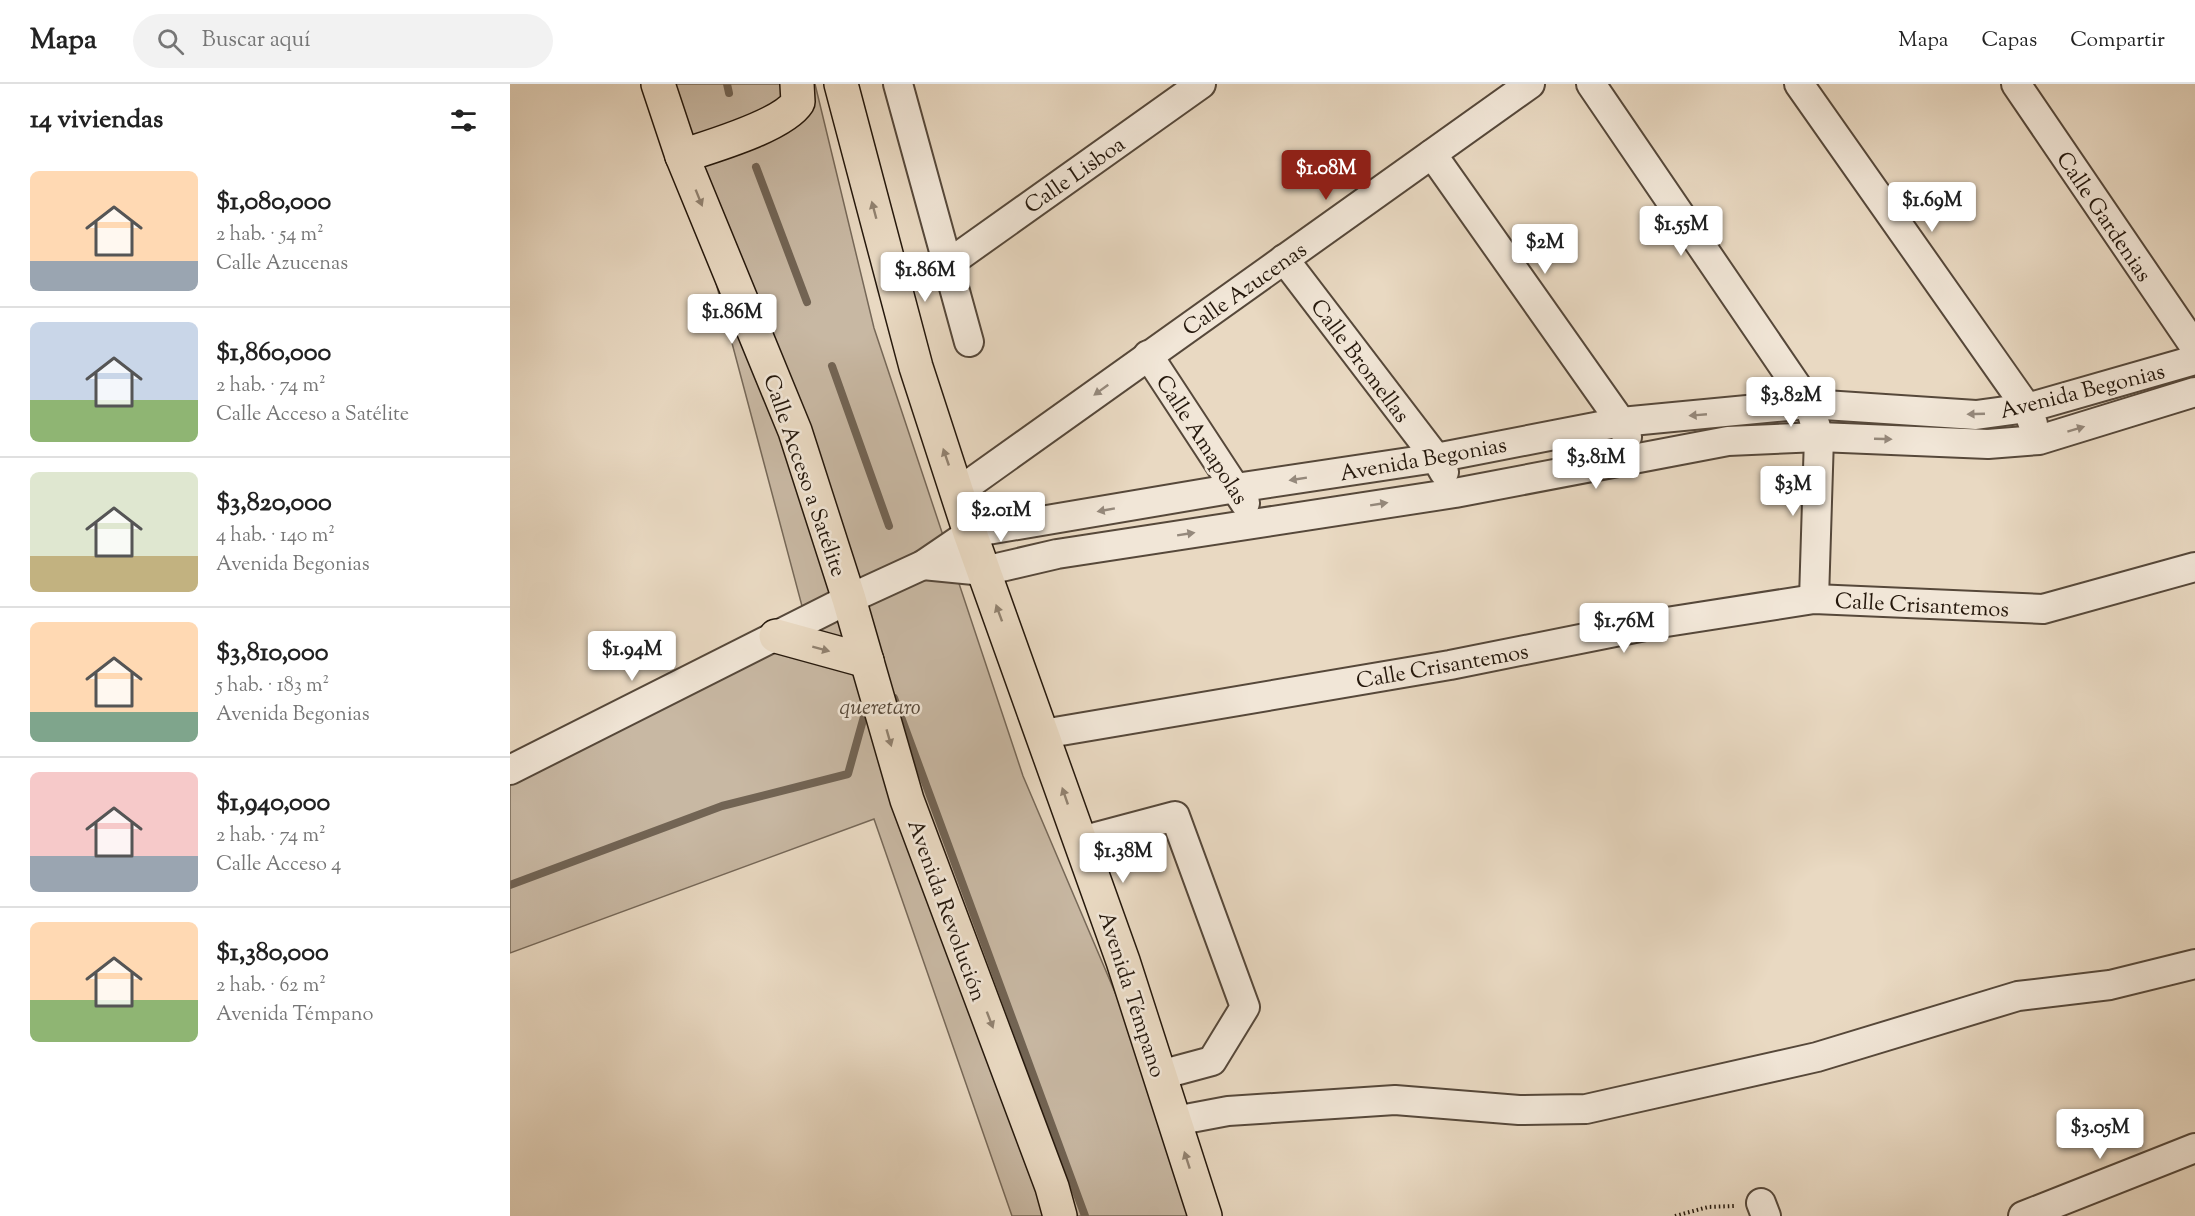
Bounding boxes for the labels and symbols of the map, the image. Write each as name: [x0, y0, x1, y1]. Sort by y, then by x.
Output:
street label: Calle Lisboa: [1019, 130, 1133, 223]
street label: Calle Gardenias: [2047, 146, 2158, 289]
pin: $1.08M: [1277, 150, 1375, 201]
pin: $1.69M: [1883, 182, 1981, 233]
one-way arrow: [694, 190, 704, 208]
one-way arrow: [868, 200, 878, 219]
pin: $1.55M: [1632, 206, 1730, 257]
pin: $2M: [1516, 224, 1574, 275]
street label: Calle Azucenas: [1177, 236, 1314, 345]
pin: $1.86M: [876, 252, 974, 303]
street label: Calle Bromellas: [1301, 293, 1416, 430]
pin: $1.86M: [683, 294, 781, 345]
street label: Avenida Begonias: [1997, 357, 2169, 429]
street label: Calle Amapolas: [1146, 369, 1255, 512]
street label: Calle Acceso a Satélite: [753, 370, 853, 582]
pin: $3.82M: [1742, 377, 1840, 428]
one-way arrow: [1093, 383, 1108, 395]
one-way arrow: [1688, 410, 1707, 420]
one-way arrow: [1966, 410, 1985, 419]
one-way arrow: [2067, 424, 2085, 433]
street label: Avenida Begonias: [1338, 431, 1510, 491]
one-way arrow: [1874, 435, 1893, 444]
pin: $3.81M: [1547, 439, 1645, 490]
one-way arrow: [941, 448, 951, 466]
pin: $3M: [1764, 466, 1822, 517]
one-way arrow: [1288, 474, 1307, 483]
pin: $2.01M: [952, 492, 1050, 543]
one-way arrow: [1369, 500, 1388, 509]
one-way arrow: [1096, 506, 1115, 515]
one-way arrow: [1177, 529, 1196, 538]
street label: Calle Crisantemos: [1834, 586, 2010, 628]
pin: $1.76M: [1575, 603, 1673, 654]
one-way arrow: [994, 604, 1004, 622]
pin: $1.94M: [583, 631, 681, 682]
street label: Calle Crisantemos: [1354, 637, 1531, 699]
one-way arrow: [812, 644, 831, 654]
park label: queretaro: [839, 693, 921, 725]
one-way arrow: [885, 729, 894, 747]
one-way arrow: [1060, 787, 1070, 805]
street label: Avenida Revolución: [897, 815, 993, 1007]
pin: $1.38M: [1074, 833, 1172, 884]
street label: Avenida Témpano: [1088, 908, 1172, 1082]
one-way arrow: [985, 1011, 995, 1029]
pin: $3.05M: [2051, 1109, 2149, 1160]
one-way arrow: [1182, 1151, 1192, 1169]

